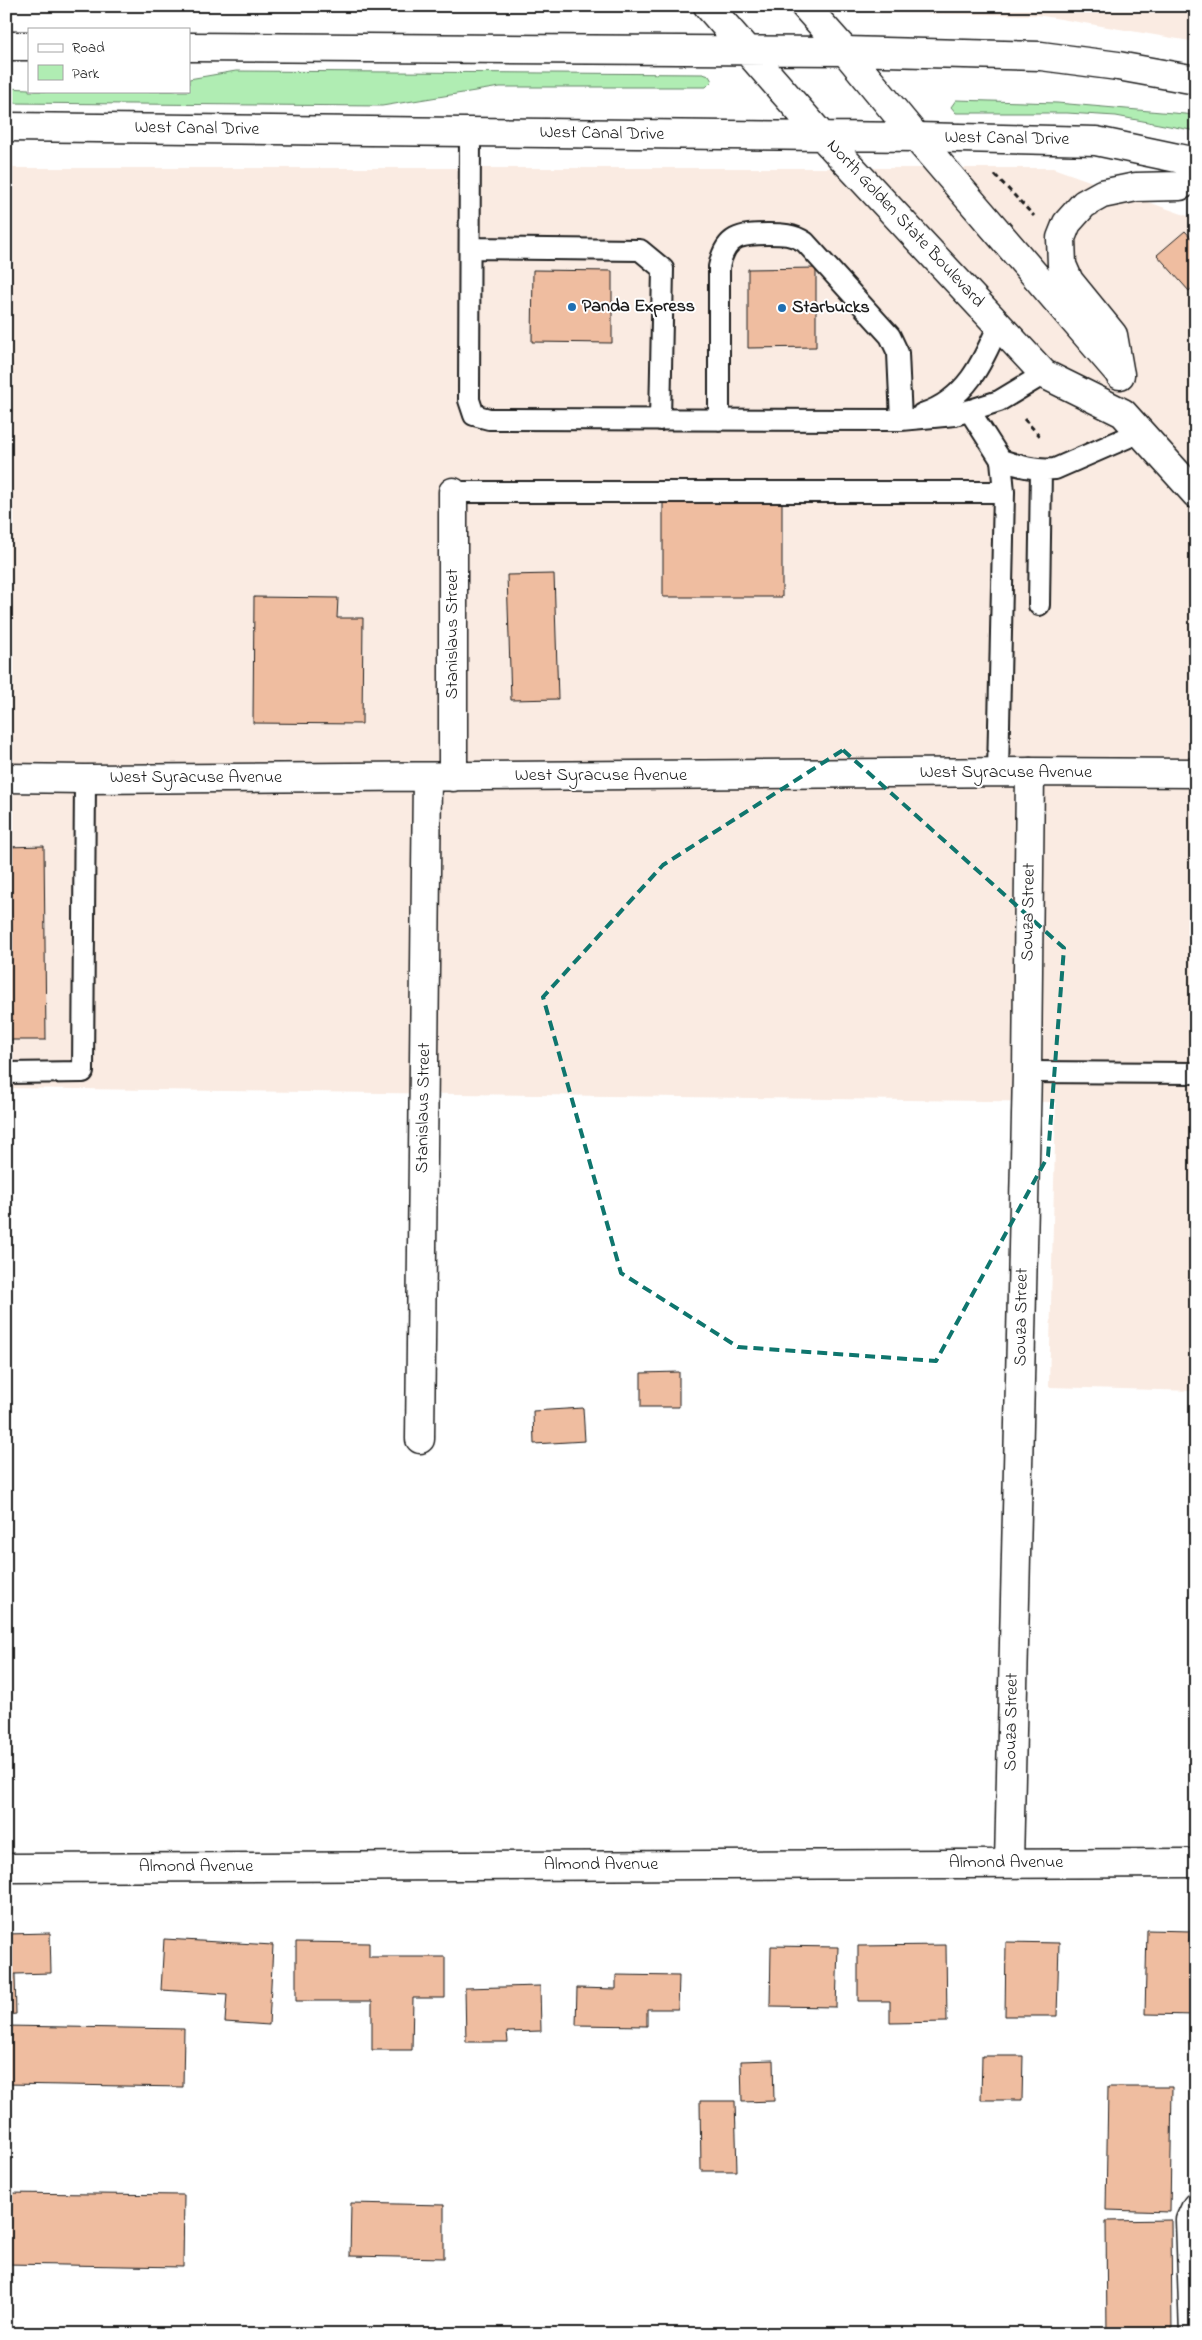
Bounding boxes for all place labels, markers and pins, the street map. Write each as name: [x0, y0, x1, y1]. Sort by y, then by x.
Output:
place label: Panda Express: [582, 294, 695, 320]
place label: Starbucks: [792, 295, 870, 321]
marker: Panda Express: [566, 301, 578, 313]
marker: Starbucks: [776, 302, 788, 314]

